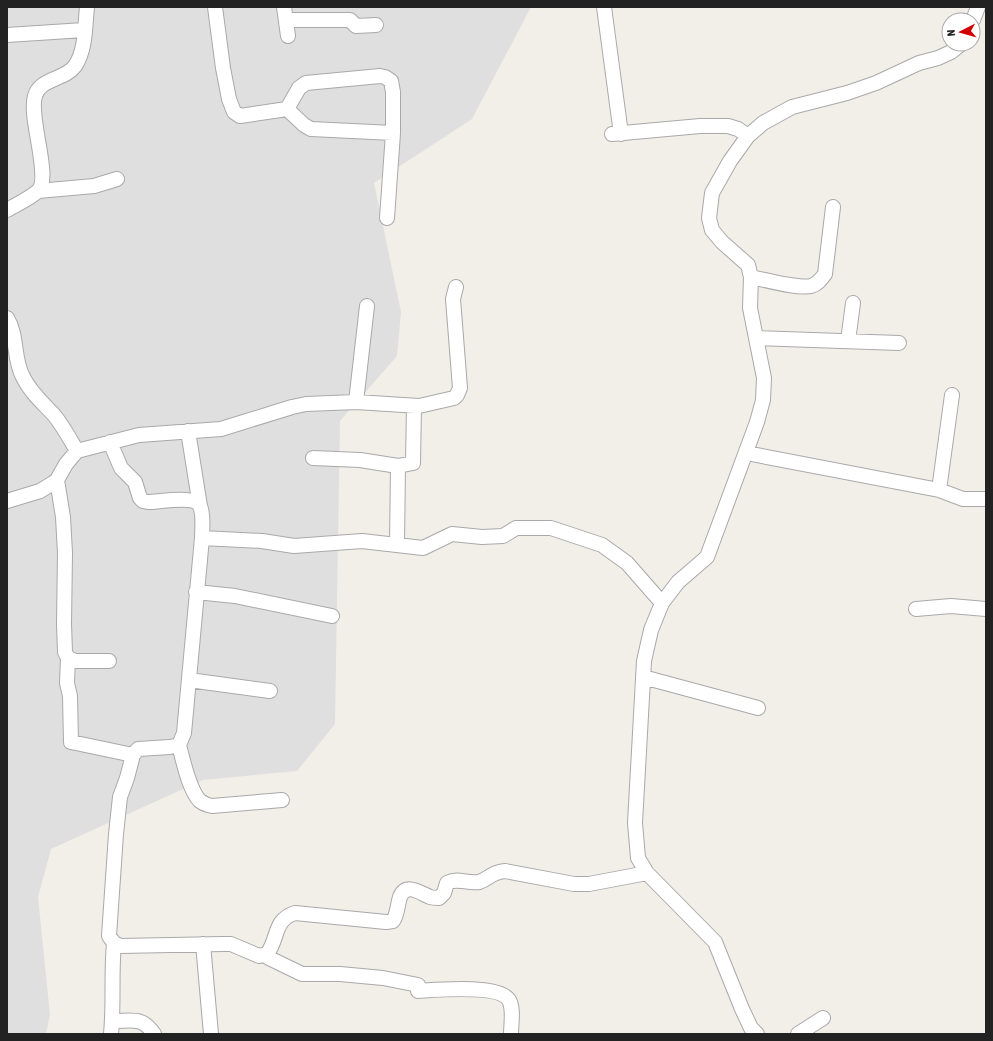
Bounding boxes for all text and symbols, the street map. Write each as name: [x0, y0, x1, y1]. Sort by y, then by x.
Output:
north arrow: [941, 12, 981, 52]
text: N: [945, 29, 957, 37]

